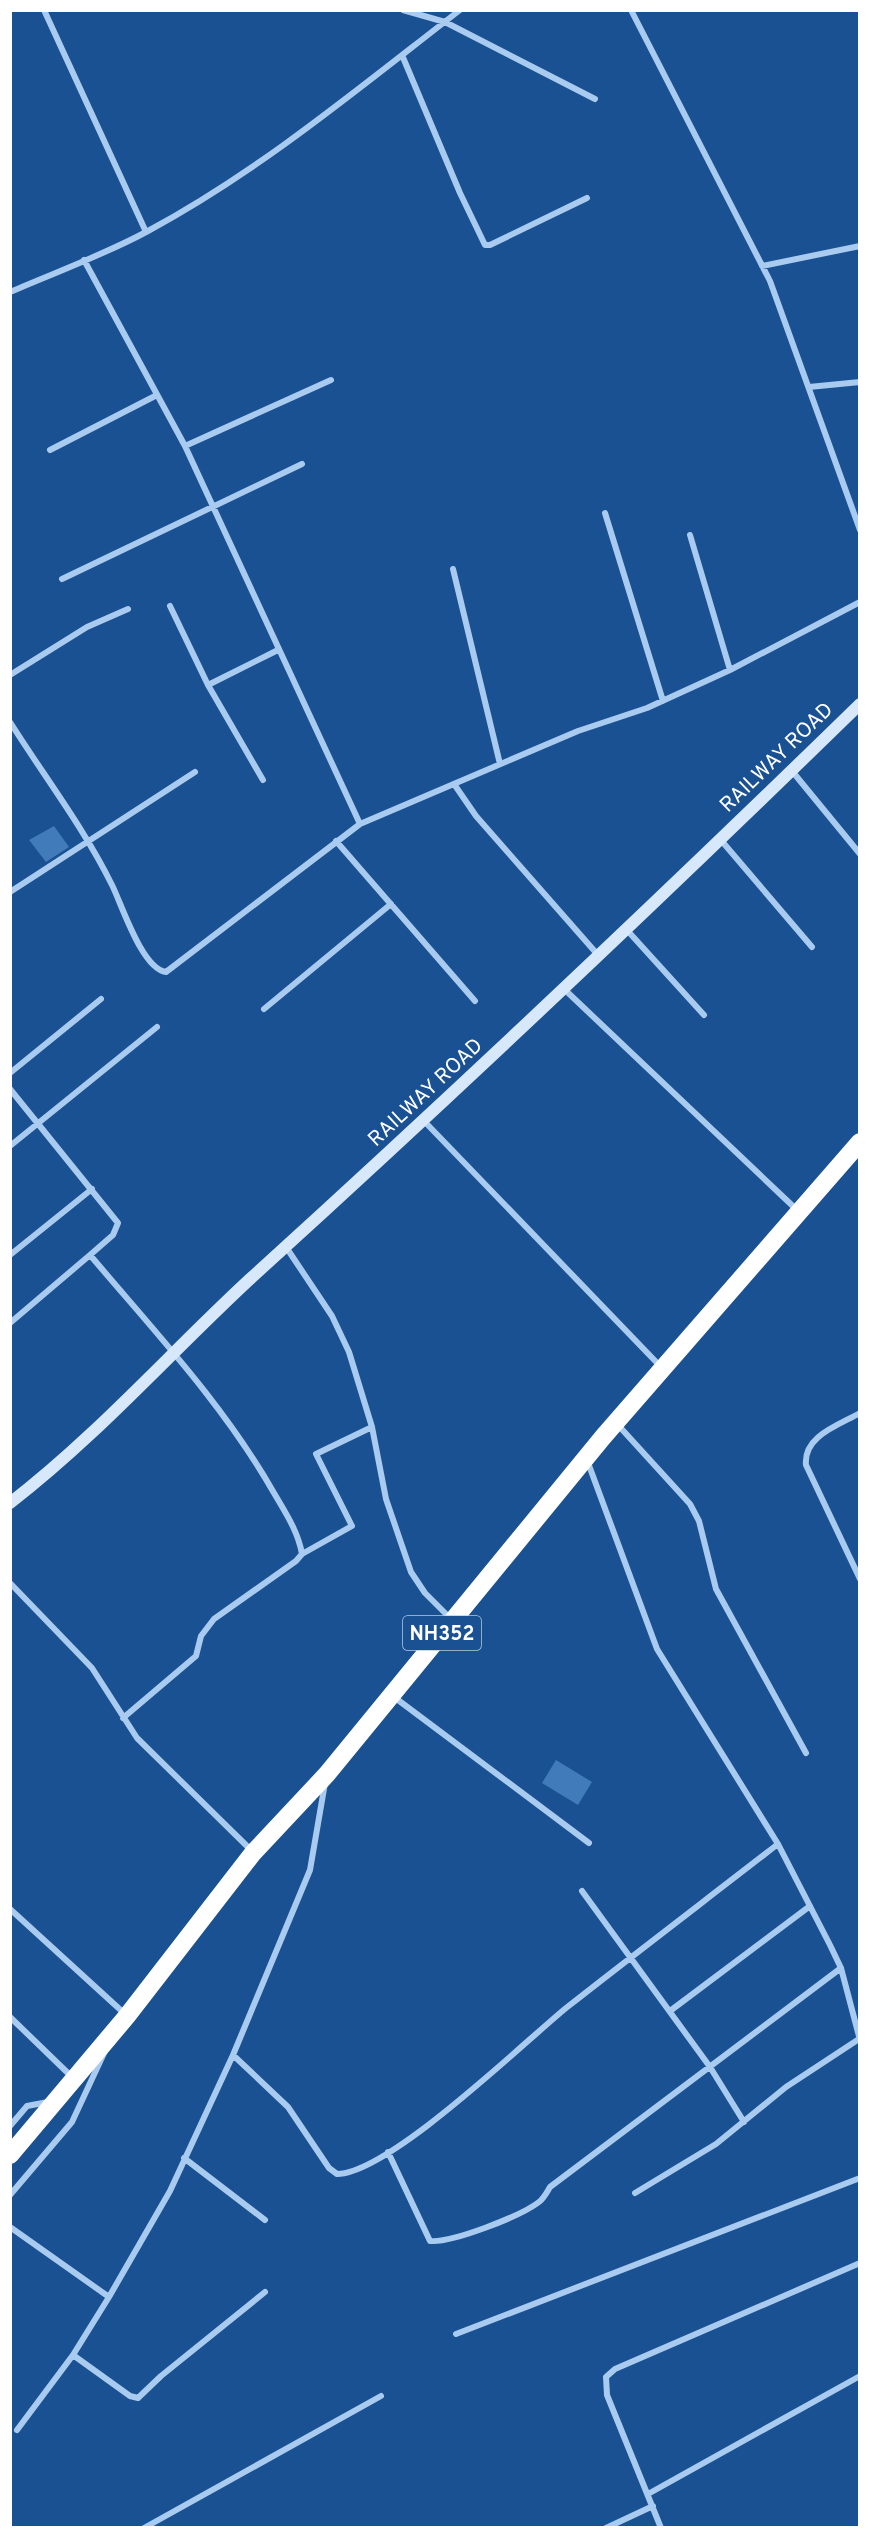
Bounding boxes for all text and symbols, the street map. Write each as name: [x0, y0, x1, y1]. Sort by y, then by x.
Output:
street label: RAILWAY ROAD: [715, 697, 840, 819]
street label: RAILWAY ROAD: [363, 1033, 489, 1153]
road number: NH352: [403, 1616, 481, 1650]

